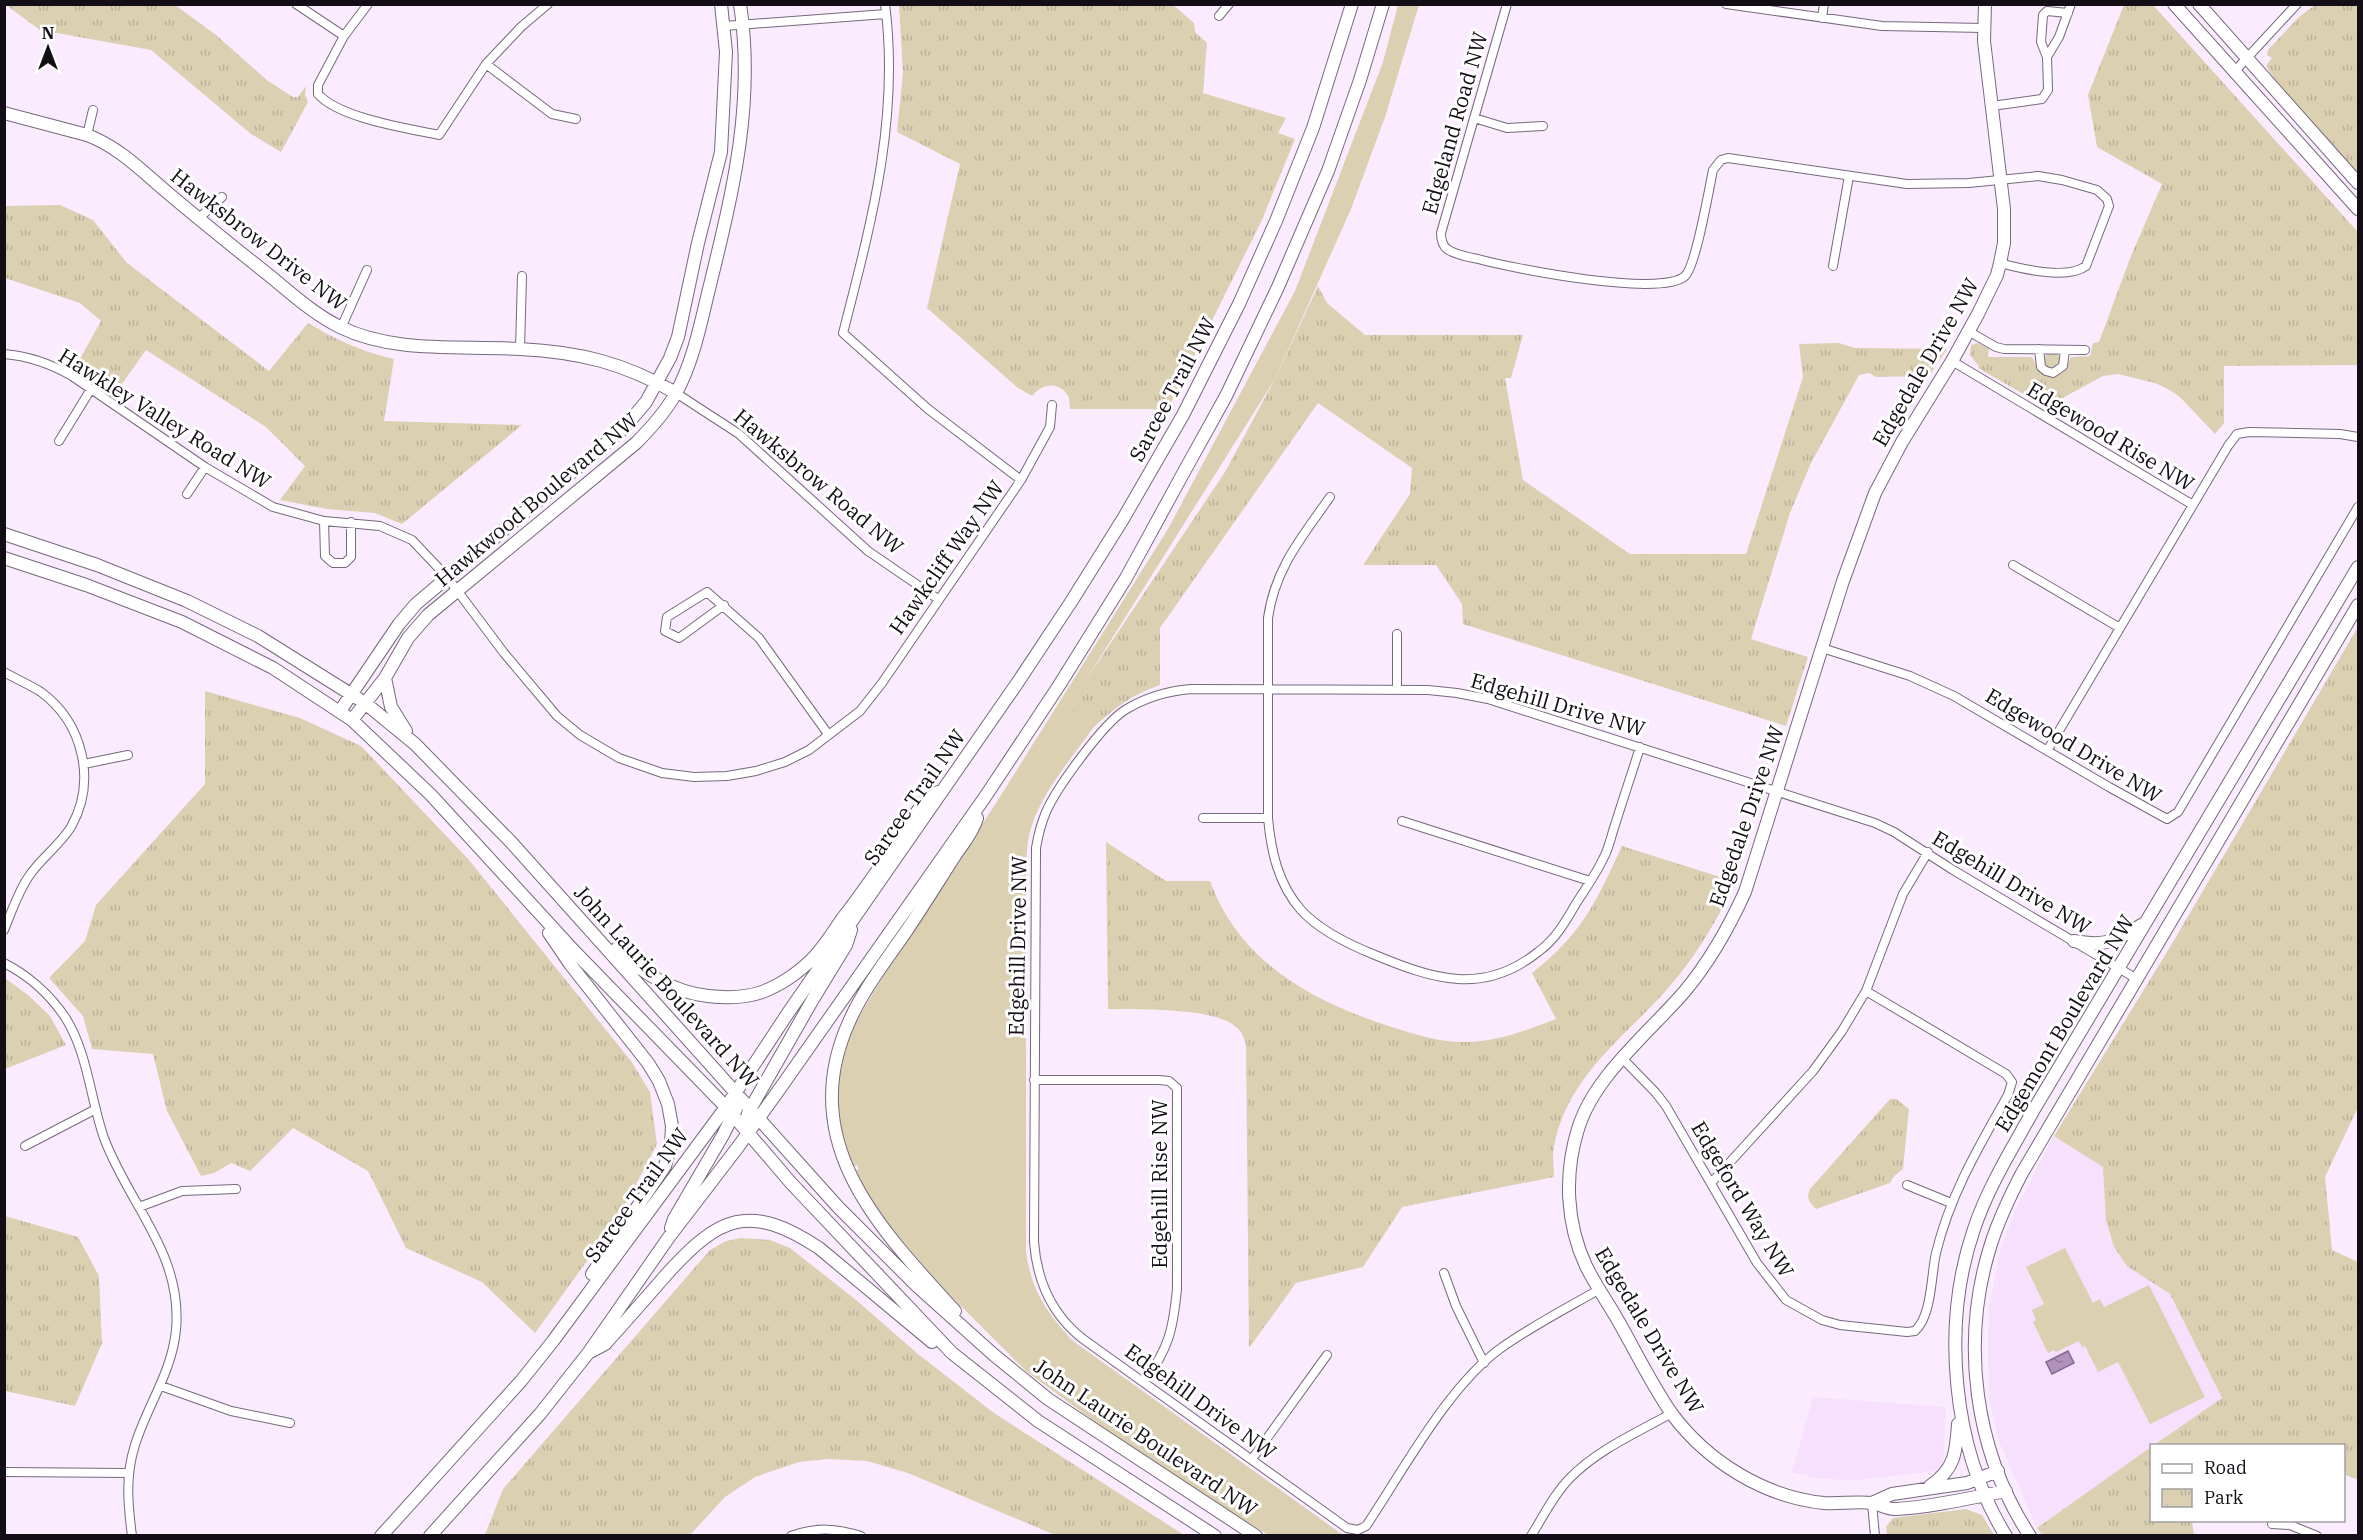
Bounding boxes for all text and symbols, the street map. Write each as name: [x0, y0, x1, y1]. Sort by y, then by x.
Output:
north arrow: [18, 18, 78, 78]
text: N: [42, 23, 54, 43]
street label: Edgeland Road NW: [1414, 28, 1494, 218]
street label: Hawksbrow Drive NW: [165, 161, 353, 317]
street label: Edgedale Drive NW: [1865, 273, 1985, 451]
street label: Sarcee Trail NW: [1122, 312, 1222, 466]
street label: Hawkley Valley Road NW: [54, 341, 276, 495]
street label: Edgewood Rise NW: [2022, 375, 2200, 497]
street label: Hawksbrow Road NW: [728, 402, 910, 560]
street label: Hawkwood Boulevard NW: [429, 406, 643, 592]
street label: Hawkcliff Way NW: [882, 474, 1010, 640]
street label: Edgehill Drive NW: [1467, 666, 1649, 742]
street label: Edgewood Drive NW: [1981, 681, 2167, 809]
street label: Edgedale Drive NW: [1702, 722, 1790, 910]
street label: Sarcee Trail NW: [857, 724, 971, 870]
street label: Edgehill Drive NW: [1928, 824, 2096, 940]
street label: Edgehill Drive NW: [1001, 856, 1033, 1036]
street label: John Laurie Boulevard NW: [568, 879, 766, 1093]
street label: Edgemont Boulevard NW: [1988, 909, 2140, 1137]
street label: Edgehill Rise NW: [1145, 1099, 1173, 1269]
street label: Edgeford Way NW: [1685, 1116, 1801, 1282]
street label: Sarcee Trail NW: [578, 1122, 694, 1268]
street label: Edgedale Drive NW: [1589, 1241, 1711, 1419]
street label: Edgehill Drive NW: [1120, 1337, 1282, 1465]
street label: John Laurie Boulevard NW: [1029, 1352, 1263, 1522]
legend: [2150, 1444, 2345, 1522]
text: Road: [2204, 1456, 2247, 1479]
text: Park: [2204, 1486, 2244, 1509]

